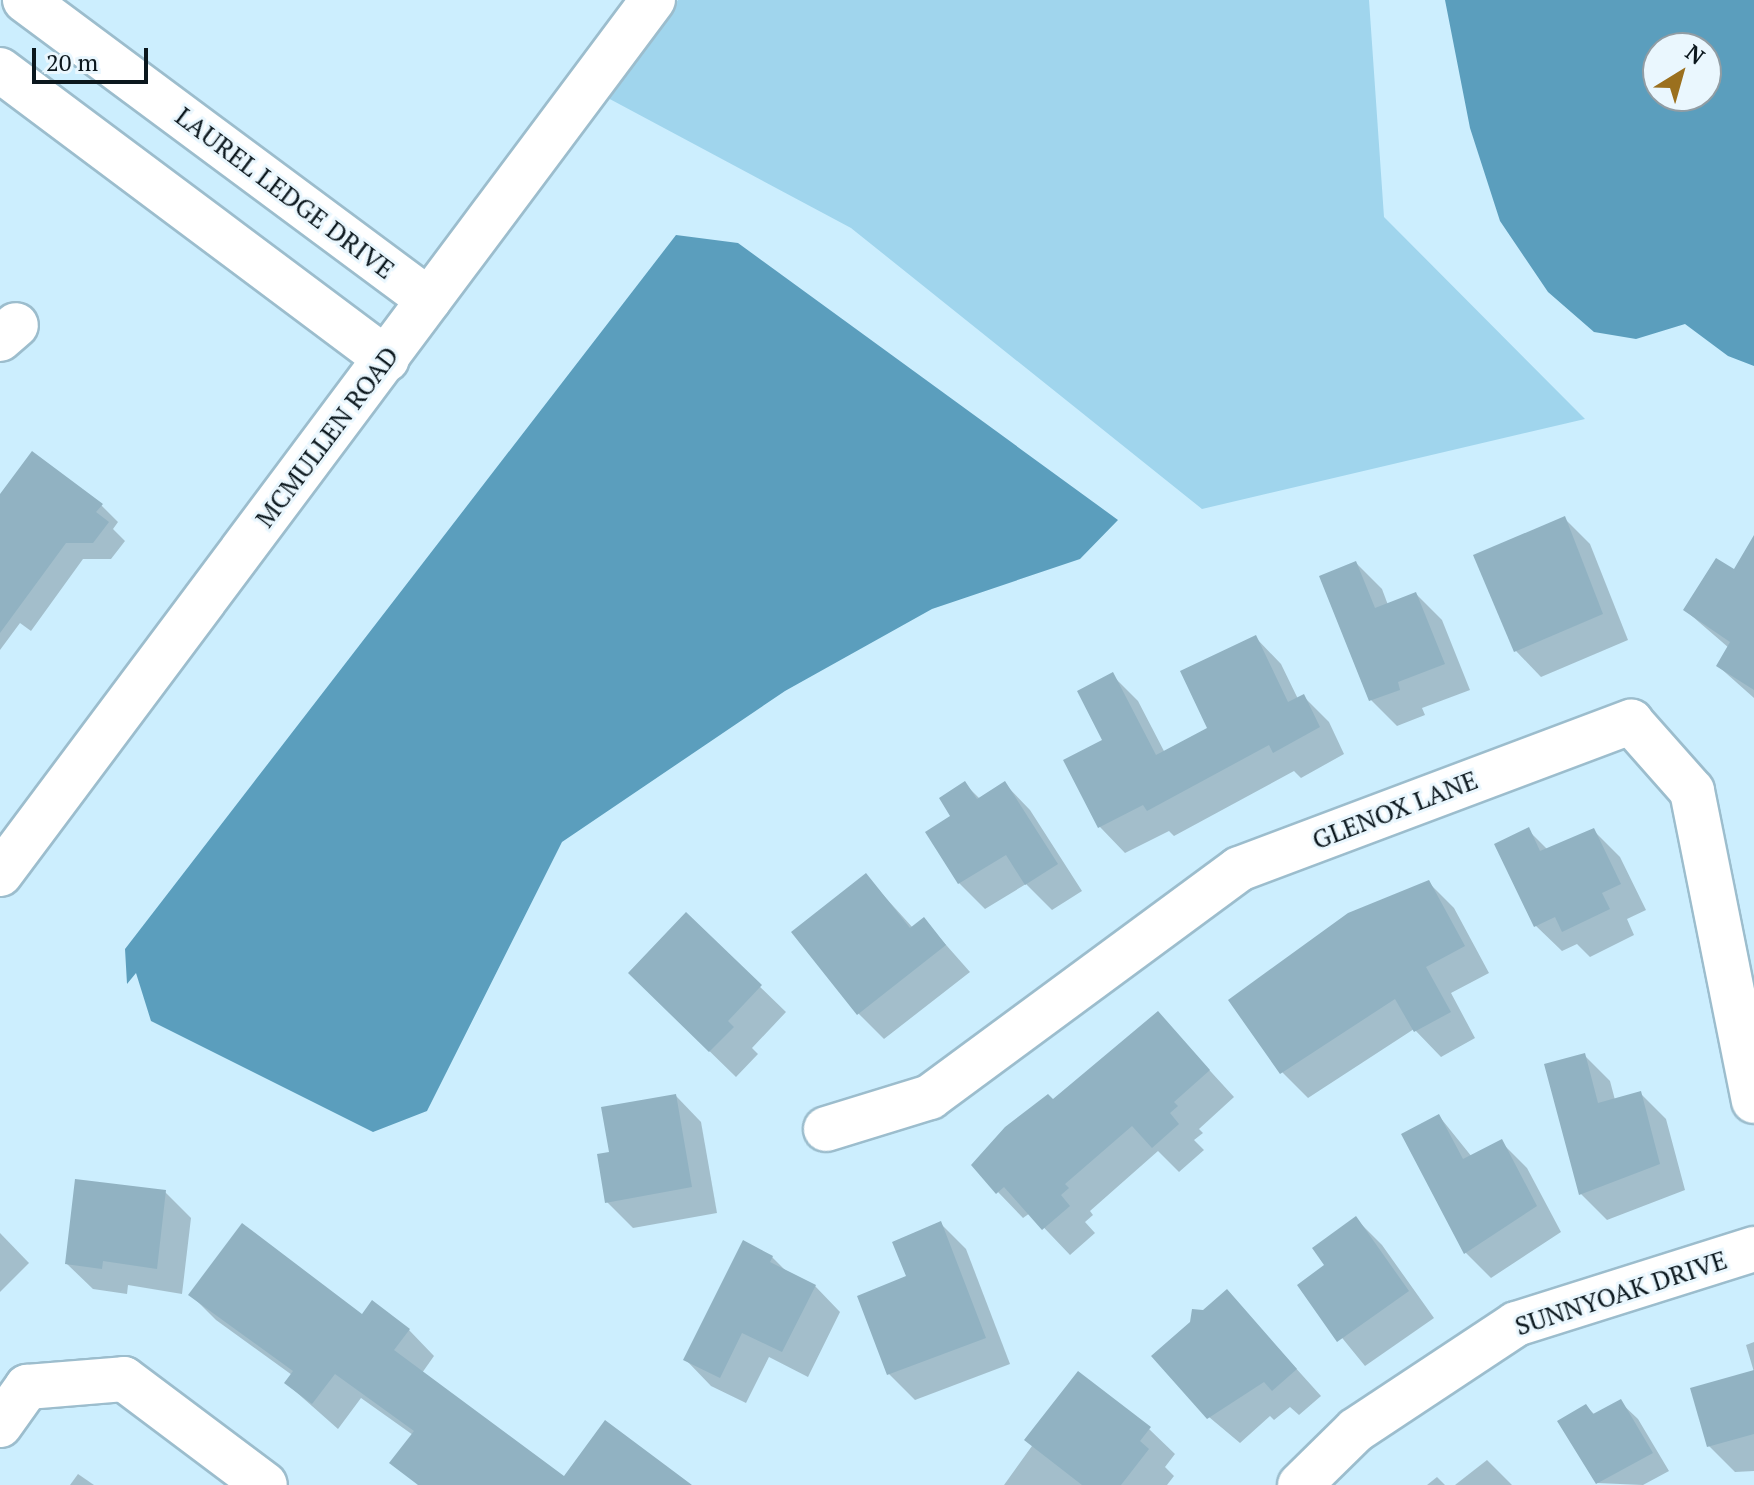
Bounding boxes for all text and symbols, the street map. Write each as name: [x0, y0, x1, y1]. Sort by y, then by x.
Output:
scale bar: [36, 32, 152, 82]
north arrow: [1642, 32, 1722, 112]
text: N: [1680, 37, 1711, 71]
text: 20 m: [46, 46, 98, 78]
street label: LAUREL LEDGE DRIVE: [169, 101, 401, 285]
street label: MCMULLEN ROAD: [249, 341, 405, 533]
street label: GLENOX LANE: [1308, 764, 1482, 856]
street label: SUNNYOAK DRIVE: [1511, 1244, 1731, 1342]

